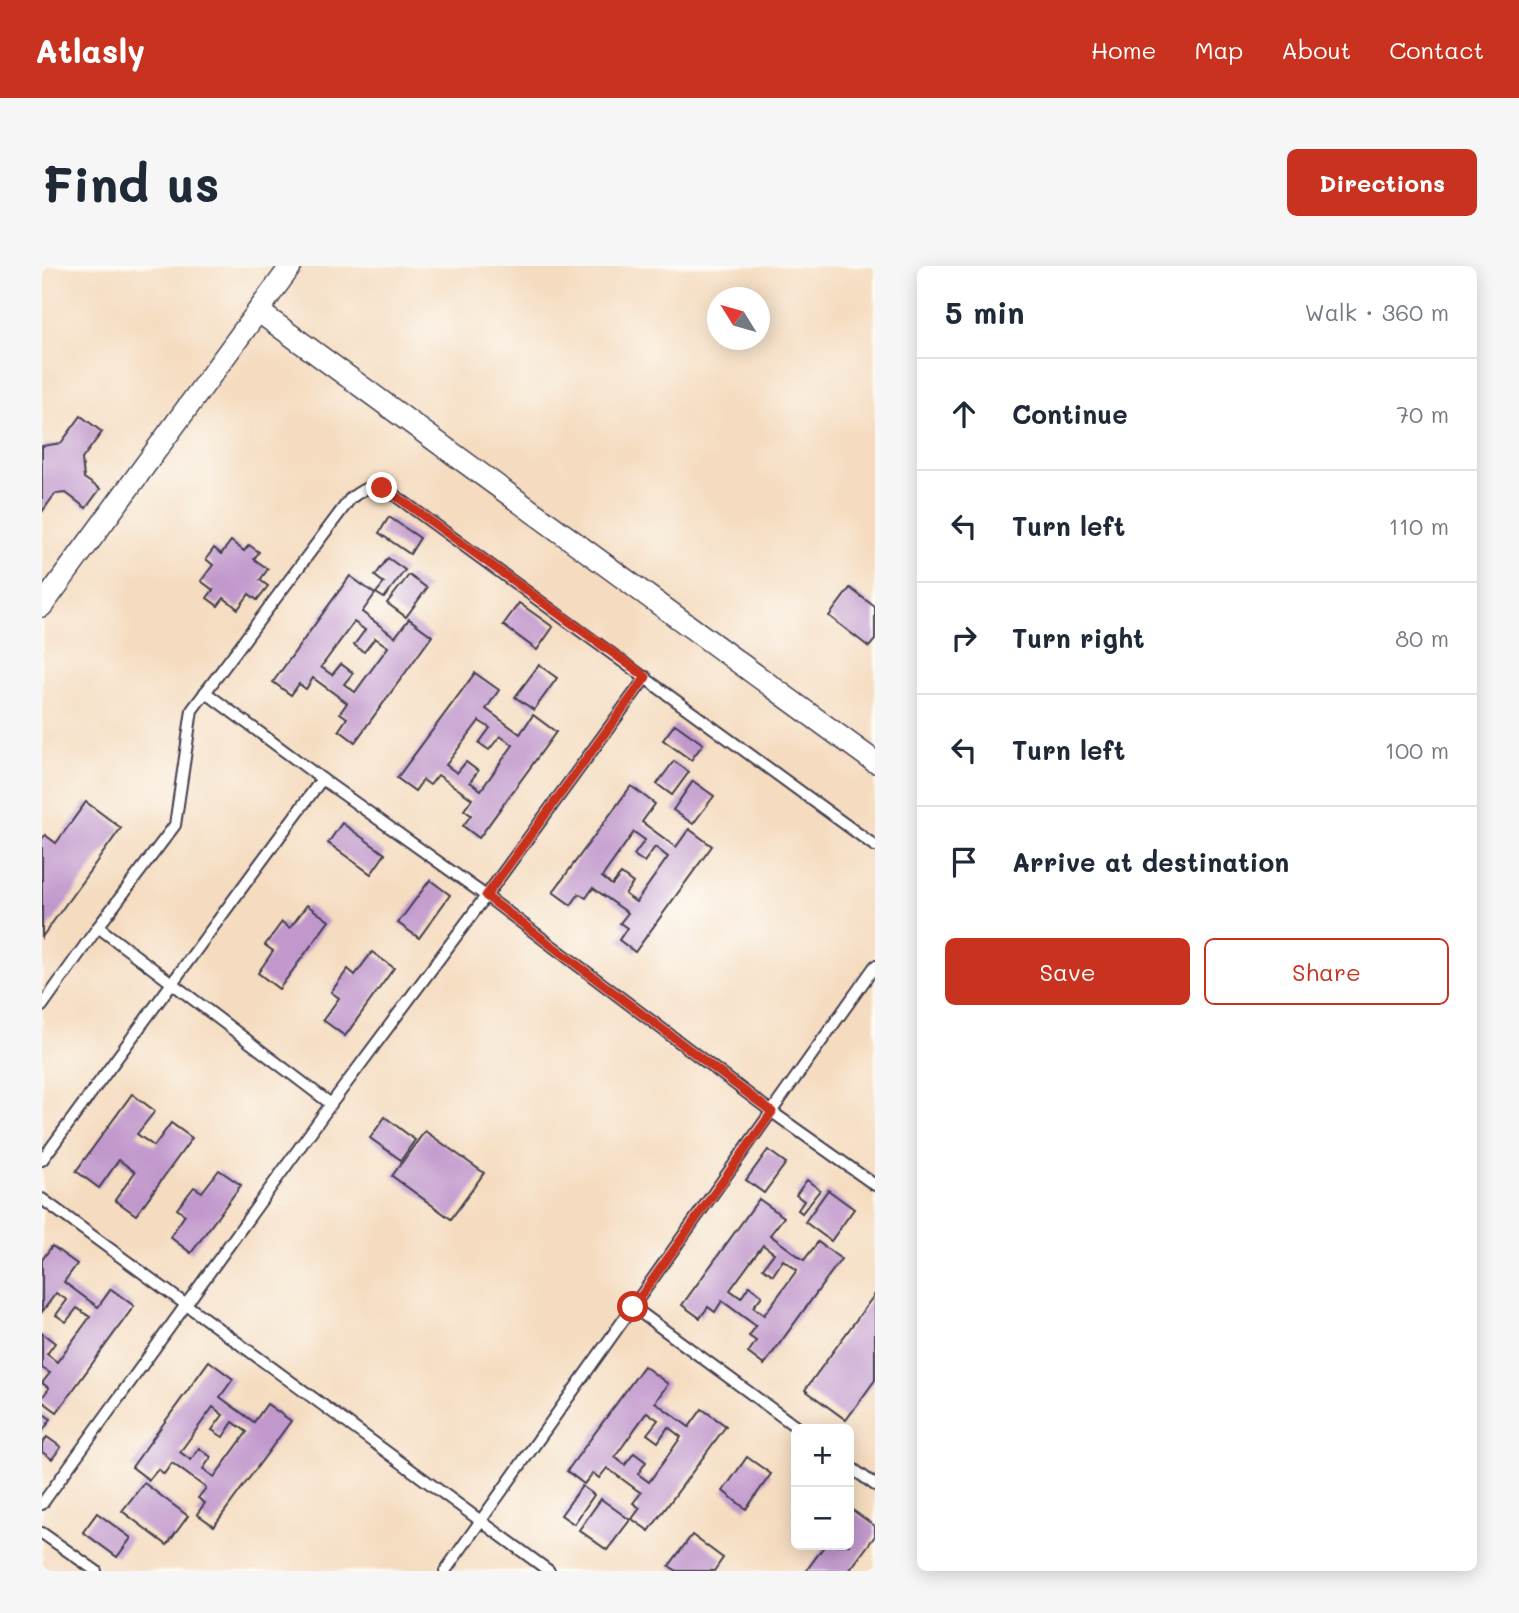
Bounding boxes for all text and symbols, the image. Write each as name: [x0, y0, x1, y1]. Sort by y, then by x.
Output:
text: Atlasly: [35, 28, 145, 71]
text: Home: [1091, 34, 1156, 65]
text: Map: [1194, 34, 1243, 65]
text: About: [1281, 34, 1351, 65]
text: Contact: [1389, 34, 1484, 65]
button: Directions: [1287, 149, 1477, 216]
text: Find us: [42, 151, 220, 214]
north arrow: [707, 287, 770, 350]
text: 5 min: [945, 292, 1025, 332]
text: Walk · 360 m: [1304, 297, 1449, 327]
icon: ahead: [945, 395, 983, 433]
text: Continue: [1012, 397, 1128, 431]
text: 70 m: [1396, 399, 1449, 429]
route end: [366, 472, 397, 503]
icon: left: [945, 507, 983, 545]
text: Turn left: [1012, 509, 1125, 543]
text: 110 m: [1389, 511, 1449, 541]
icon: right: [945, 619, 983, 657]
text: Turn right: [1012, 621, 1145, 655]
text: 80 m: [1395, 623, 1449, 653]
icon: left: [945, 731, 983, 769]
text: Turn left: [1012, 733, 1125, 767]
text: 100 m: [1385, 735, 1449, 765]
icon: arrive: [945, 843, 983, 881]
text: Arrive at destination: [1012, 845, 1289, 879]
button: Save: [945, 938, 1190, 1005]
button: Share: [1204, 938, 1449, 1005]
route start: [617, 1291, 648, 1322]
map controls: [791, 1424, 854, 1550]
button: +: [791, 1424, 854, 1487]
button: −: [791, 1487, 854, 1550]

